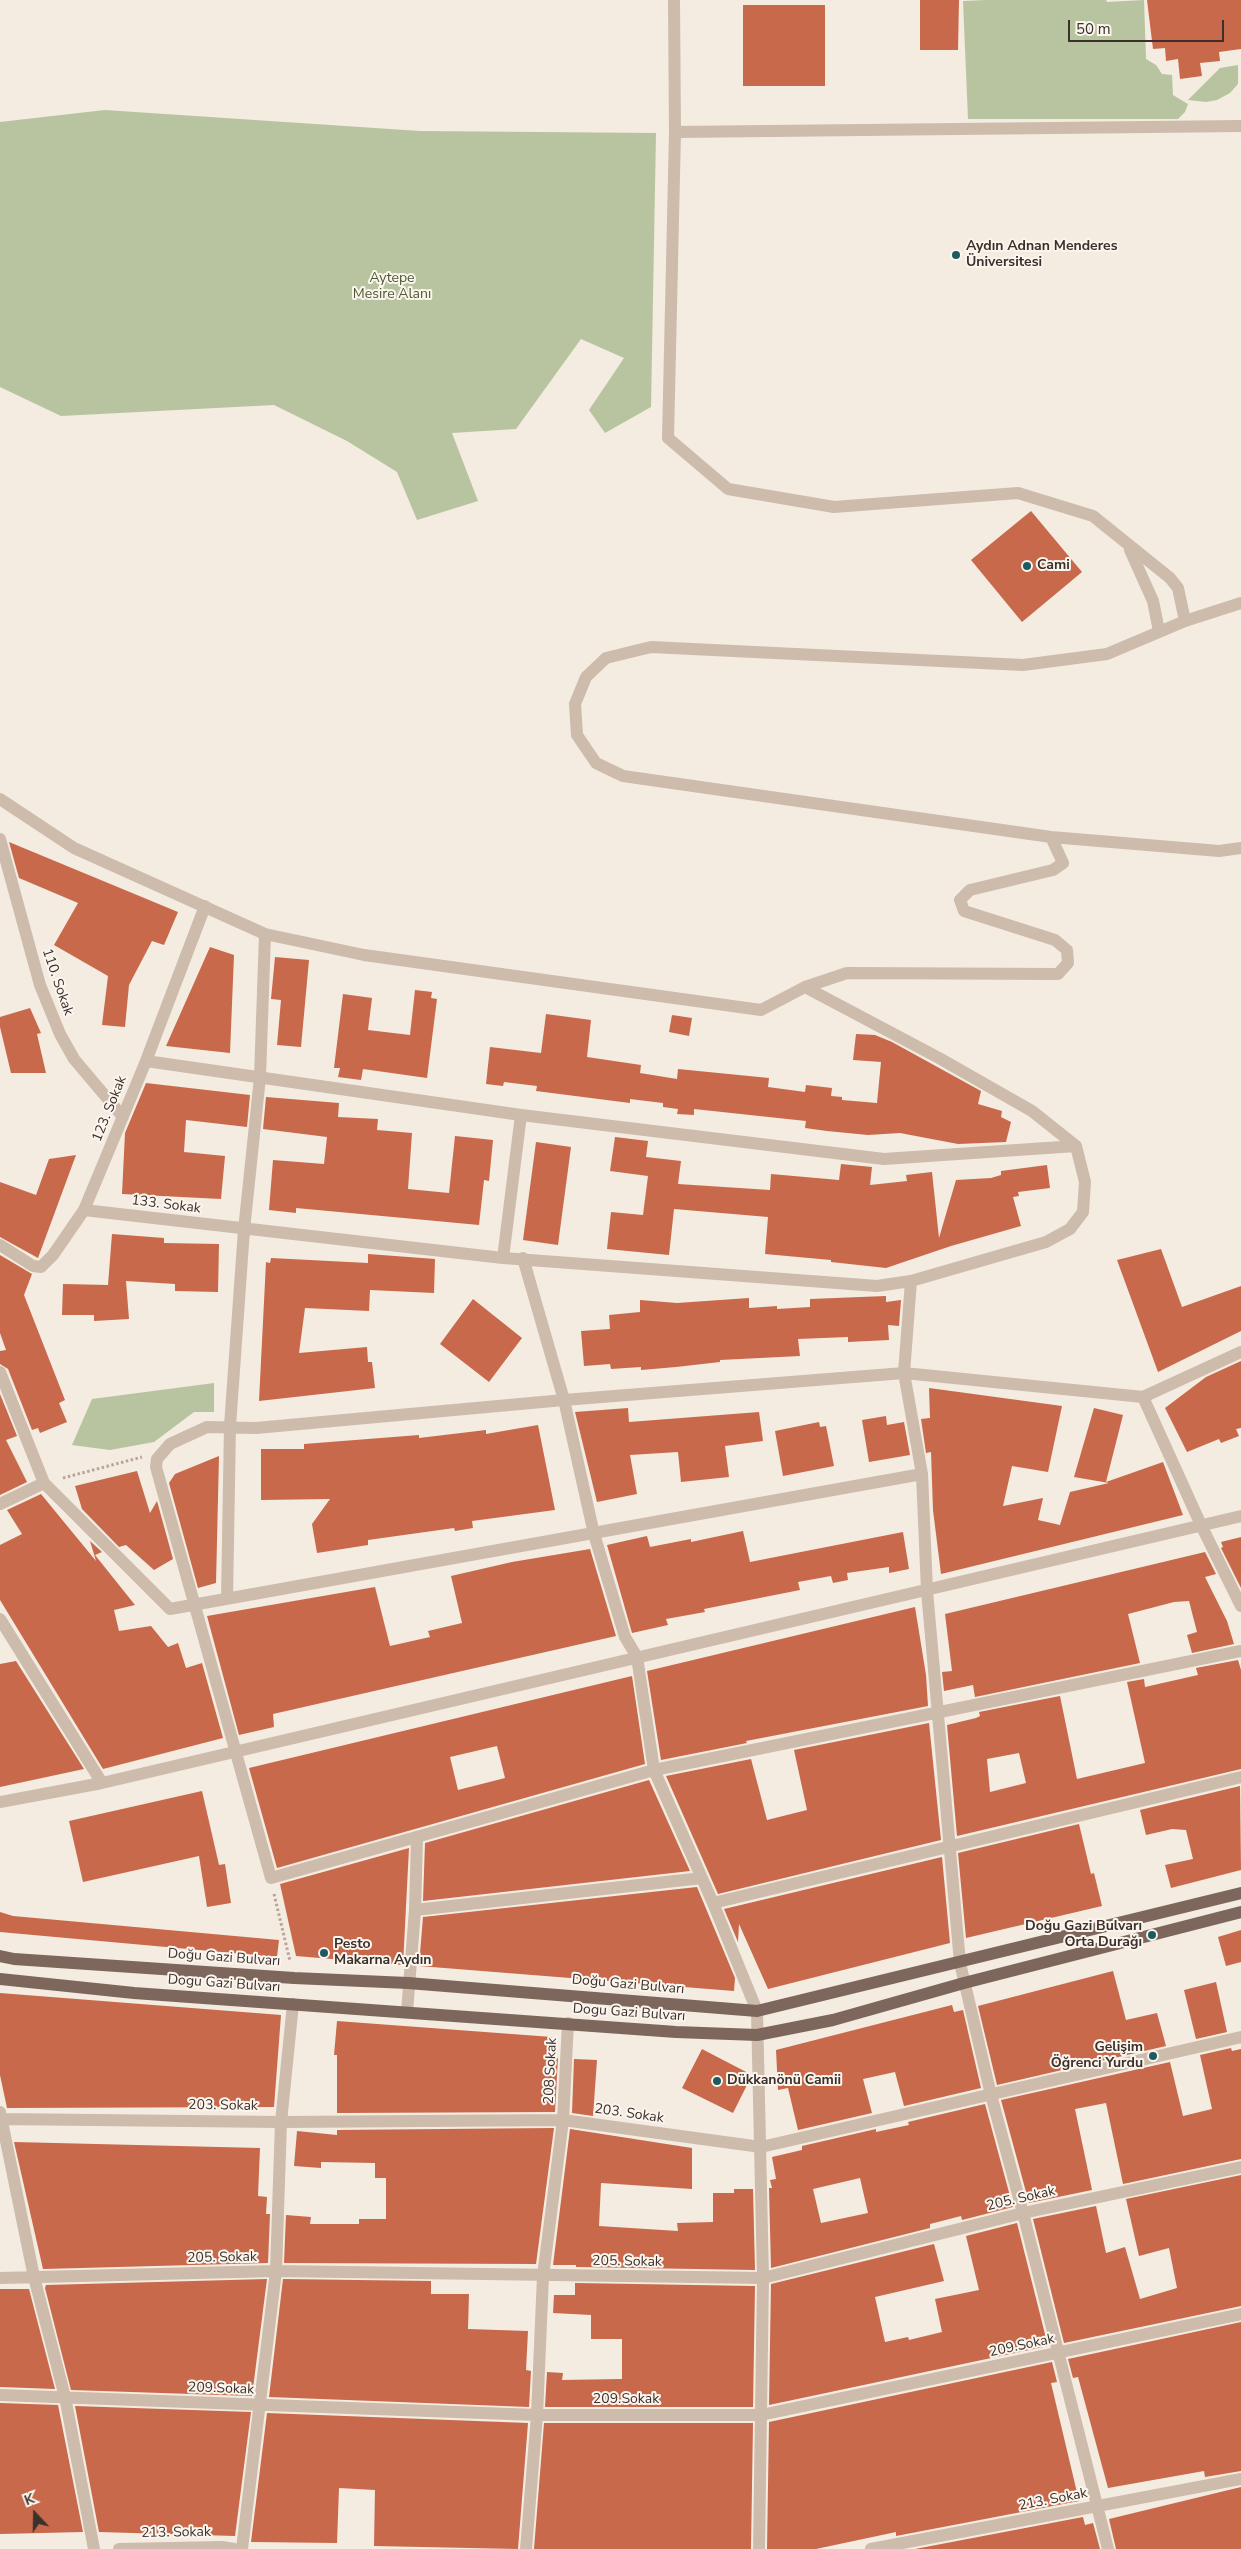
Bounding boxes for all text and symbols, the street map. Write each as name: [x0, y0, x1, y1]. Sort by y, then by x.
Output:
scale bar: [1071, 10, 1227, 42]
text: 50 m: [1076, 19, 1111, 39]
place label: Aydın Adnan Menderes Üniversitesi: [966, 239, 1117, 272]
marker: Aydın Adnan Menderes Üniversitesi: [950, 249, 962, 261]
park label: Aytepe Mesire Alanı: [353, 271, 431, 304]
place label: Cami: [1037, 558, 1070, 574]
marker: Cami: [1021, 560, 1033, 572]
street label: 110. Sokak: [38, 946, 76, 1018]
street label: 123. Sokak: [89, 1074, 131, 1144]
street label: 133. Sokak: [130, 1192, 202, 1218]
place label: Doğu Gazi Bulvarı Orta Durağı: [1025, 1919, 1142, 1951]
marker: Doğu Gazi Bulvarı Orta Durağı: [1146, 1929, 1158, 1941]
place label: Pesto Makarna Aydın: [334, 1937, 431, 1970]
street label: Doğu Gazi Bulvarı: [167, 1946, 281, 1970]
marker: Pesto Makarna Aydın: [318, 1947, 330, 1959]
street label: Dogu Gazi Bulvarı: [167, 1972, 281, 1996]
street label: Doğu Gazi Bulvarı: [571, 1972, 685, 1998]
street label: Dogu Gazi Bulvarı: [572, 2001, 686, 2025]
street label: 208 Sokak: [541, 2037, 561, 2105]
place label: Gelişim Öğrenci Yurdu: [1051, 2040, 1143, 2072]
marker: Gelişim Öğrenci Yurdu: [1147, 2050, 1159, 2062]
place label: Dükkanönü Camii: [727, 2073, 841, 2089]
marker: Dükkanönü Camii: [711, 2075, 723, 2087]
street label: 203. Sokak: [188, 2097, 258, 2115]
street label: 203. Sokak: [593, 2101, 665, 2127]
street label: 205. Sokak: [985, 2183, 1057, 2215]
street label: 205. Sokak: [187, 2249, 257, 2267]
street label: 205. Sokak: [592, 2253, 662, 2271]
street label: 209.Sokak: [988, 2331, 1056, 2361]
street label: 209.Sokak: [188, 2379, 254, 2399]
street label: 209.Sokak: [593, 2392, 659, 2408]
street label: 213. Sokak: [1017, 2485, 1089, 2515]
north arrow: [10, 2489, 60, 2539]
text: K: [22, 2489, 37, 2510]
street label: 213. Sokak: [141, 2524, 211, 2542]

